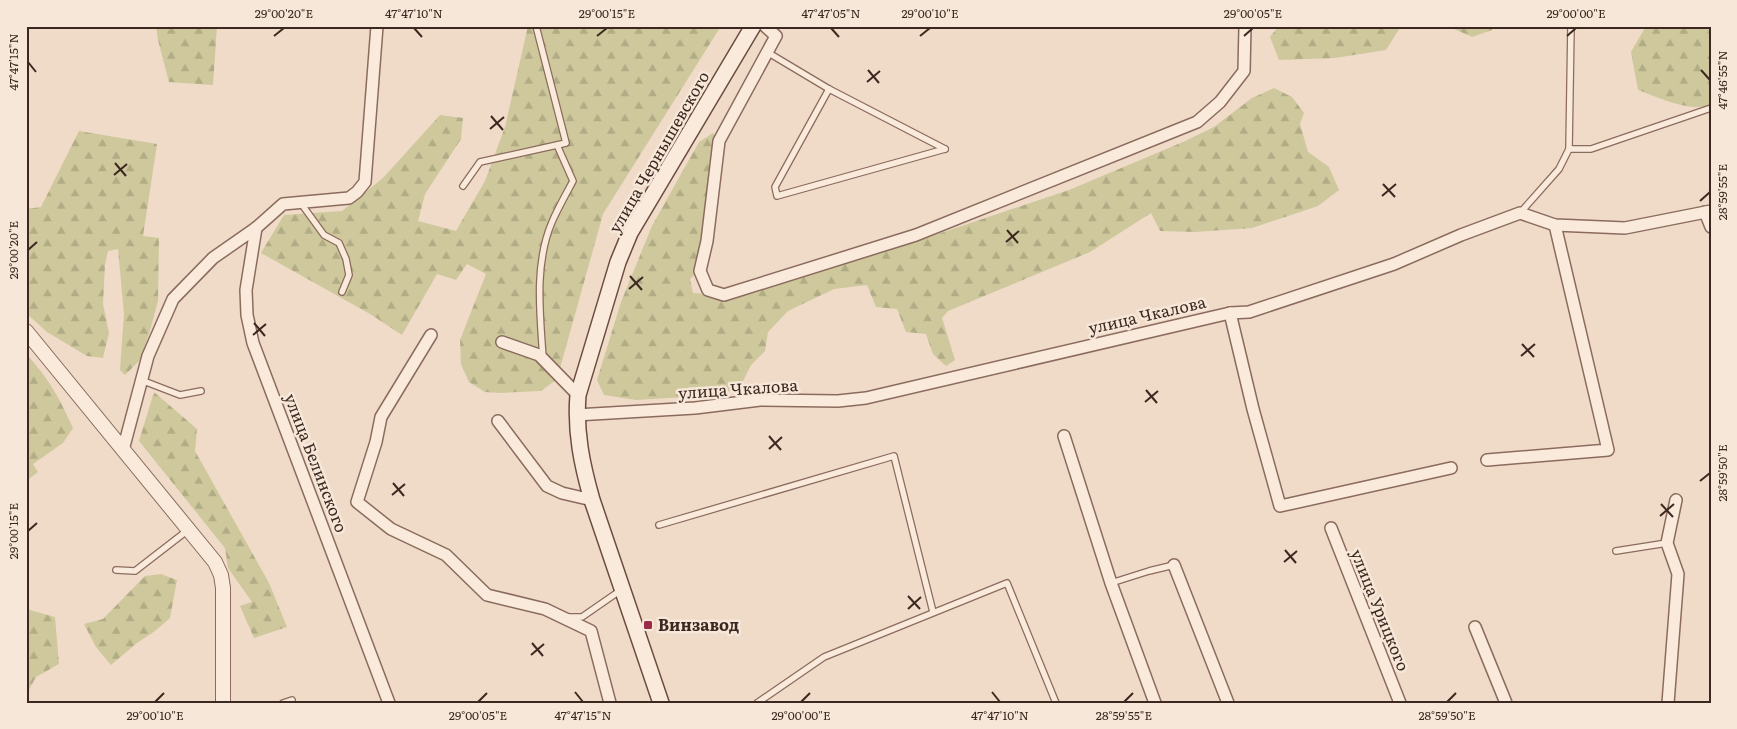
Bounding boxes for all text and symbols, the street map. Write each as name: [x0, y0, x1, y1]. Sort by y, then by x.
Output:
text: 29°00'20"E: [255, 4, 314, 22]
text: 47°47'10"N: [385, 4, 443, 22]
text: 29°00'15"E: [579, 4, 635, 22]
text: 47°47'05"N: [801, 4, 861, 22]
text: 29°00'10"E: [901, 4, 959, 22]
text: 29°00'05"E: [1224, 4, 1283, 22]
text: 29°00'00"E: [1546, 4, 1606, 22]
text: 47°47'15"N: [4, 34, 22, 90]
text: 47°46'55"N: [1713, 51, 1731, 109]
street label: улица Чернышевского: [602, 66, 714, 237]
text: 28°59'55"E: [1713, 163, 1731, 220]
text: 29°00'20"E: [4, 220, 22, 279]
street label: улица Чкалова: [1086, 289, 1208, 339]
street label: улица Чкалова: [677, 372, 799, 404]
street label: улица Белинского: [279, 390, 354, 535]
text: 28°59'50"E: [1713, 444, 1731, 502]
text: 29°00'15"E: [4, 503, 22, 559]
street label: улица Урицкого: [1346, 545, 1416, 674]
place label: Винзавод: [658, 612, 739, 636]
marker: Винзавод: [642, 619, 654, 631]
text: 29°00'10"E: [126, 706, 184, 724]
text: 29°00'05"E: [449, 706, 508, 724]
text: 47°47'15"N: [555, 706, 611, 724]
text: 29°00'00"E: [771, 706, 831, 724]
text: 47°47'10"N: [971, 706, 1029, 724]
text: 28°59'55"E: [1096, 706, 1153, 724]
text: 28°59'50"E: [1418, 706, 1476, 724]

